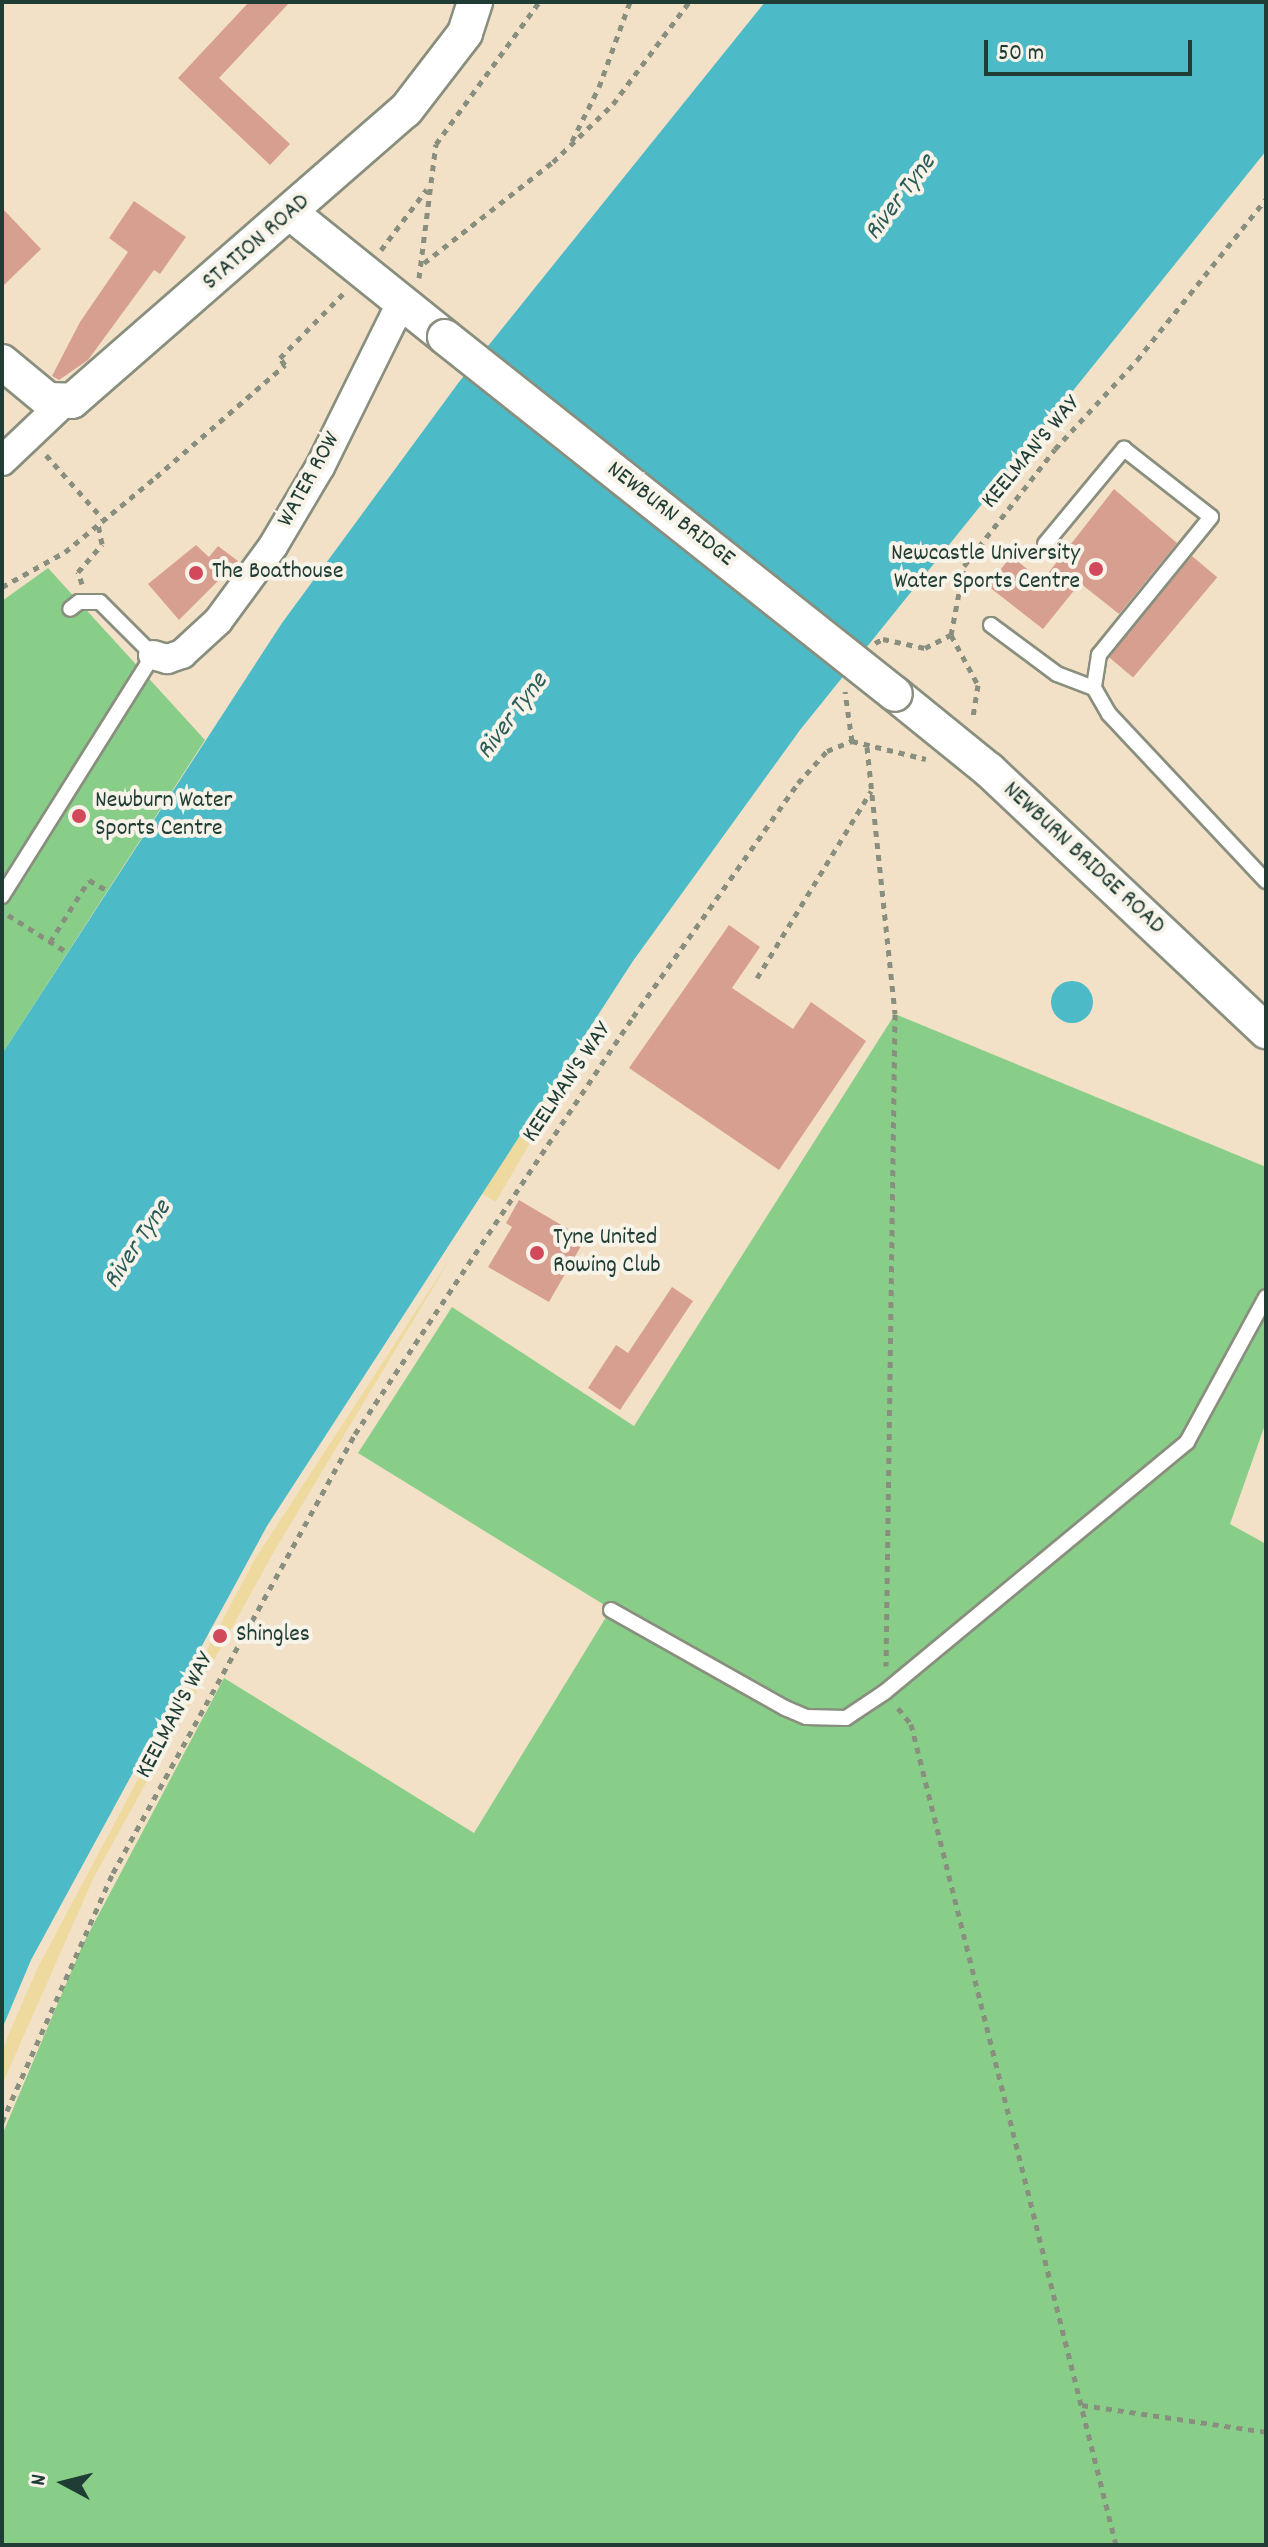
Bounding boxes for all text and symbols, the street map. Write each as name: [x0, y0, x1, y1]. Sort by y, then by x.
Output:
scale bar: [988, 24, 1196, 74]
text: 50 m: [998, 37, 1044, 71]
water label: River Tyne: [859, 149, 943, 247]
street label: STATION ROAD: [198, 189, 316, 297]
street label: KEELMAN'S WAY: [977, 391, 1087, 515]
street label: WATER ROW: [272, 428, 348, 532]
street label: NEWBURN BRIDGE: [600, 456, 740, 574]
place label: Newcastle University Water Sports Centre: [891, 541, 1080, 597]
place label: The Boathouse: [212, 559, 343, 587]
marker: Newcastle University Water Sports Centre: [1087, 560, 1105, 578]
marker: The Boathouse: [187, 564, 205, 582]
water label: River Tyne: [471, 668, 555, 766]
street label: NEWBURN BRIDGE ROAD: [996, 777, 1170, 941]
place label: Newburn Water Sports Centre: [95, 788, 232, 844]
marker: Newburn Water Sports Centre: [70, 807, 88, 825]
street label: KEELMAN'S WAY: [517, 1018, 619, 1148]
water label: River Tyne: [97, 1195, 179, 1295]
place label: Tyne United Rowing Club: [553, 1225, 661, 1281]
marker: Tyne United Rowing Club: [528, 1244, 546, 1262]
place label: Shingles: [236, 1622, 310, 1650]
marker: Shingles: [211, 1627, 229, 1645]
street label: KEELMAN'S WAY: [131, 1648, 221, 1784]
north arrow: [24, 2443, 104, 2523]
text: N: [24, 2473, 56, 2487]

